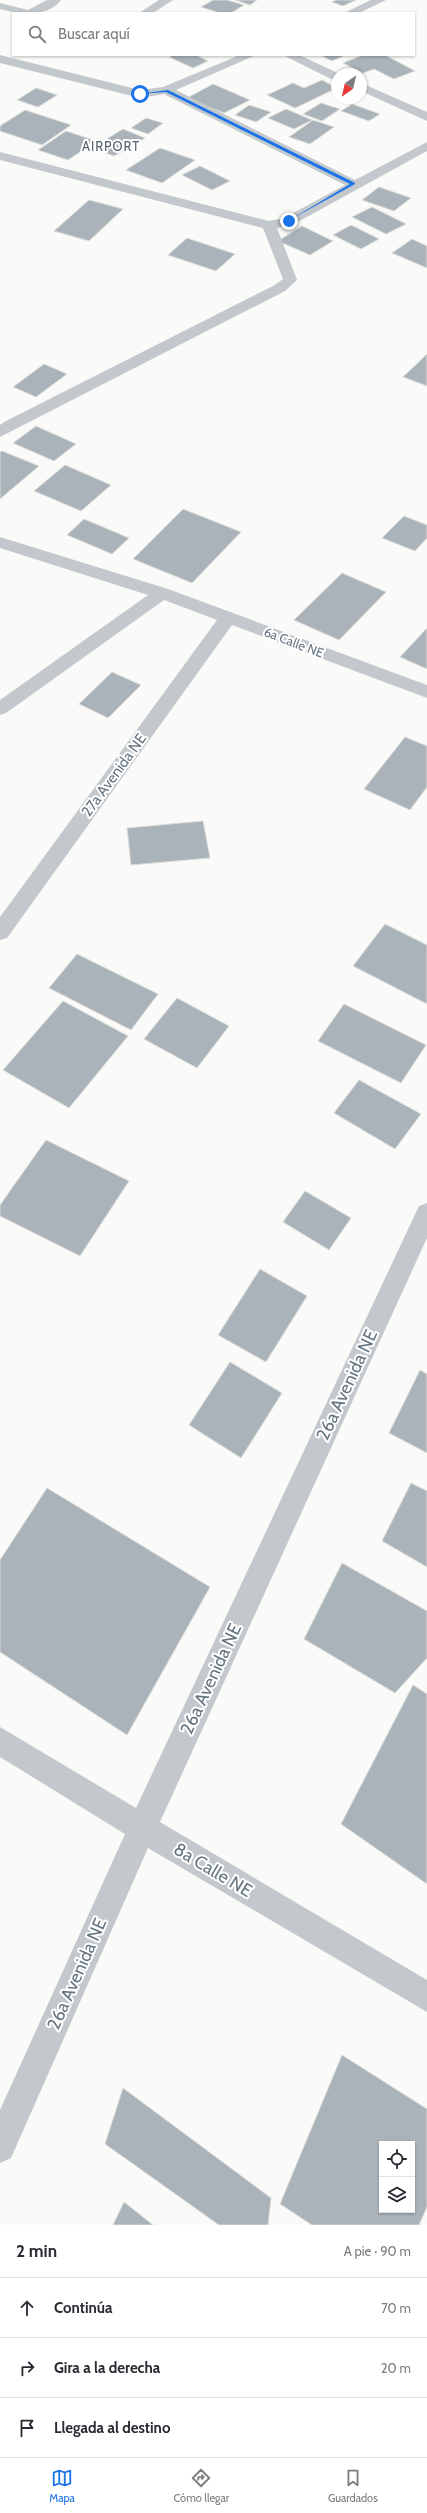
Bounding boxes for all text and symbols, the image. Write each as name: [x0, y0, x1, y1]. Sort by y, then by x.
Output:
search box: [12, 12, 415, 56]
icon: search: [26, 23, 48, 45]
text: Buscar aquí: [58, 25, 130, 43]
north arrow: [331, 68, 367, 104]
route start: [131, 85, 149, 103]
district label: AIRPORT: [82, 138, 140, 154]
route end: [280, 212, 298, 230]
street label: 6a Calle NE: [262, 623, 326, 661]
street label: 27a Avenida NE: [78, 730, 150, 820]
street label: 26a Avenida NE: [312, 1326, 382, 1444]
street label: 26a Avenida NE: [176, 1620, 246, 1738]
street label: 8a Calle NE: [170, 1838, 256, 1902]
street label: 26a Avenida NE: [43, 1915, 111, 2033]
map controls: [379, 2141, 415, 2213]
button: locate: [379, 2141, 415, 2177]
button: layers: [379, 2177, 415, 2213]
text: 2 min: [16, 2241, 57, 2261]
text: A pie · 90 m: [344, 2243, 411, 2259]
icon: ahead: [16, 2297, 38, 2319]
text: Continúa: [54, 2299, 112, 2317]
text: 70 m: [381, 2300, 411, 2316]
icon: right: [16, 2357, 38, 2379]
text: Gira a la derecha: [54, 2359, 160, 2377]
text: 20 m: [381, 2360, 411, 2376]
icon: arrive: [16, 2417, 38, 2439]
text: Llegada al destino: [54, 2419, 170, 2437]
tab: Mapa: [49, 2467, 75, 2505]
tab: Cómo llegar: [173, 2467, 229, 2505]
tab: Guardados: [328, 2467, 378, 2505]

